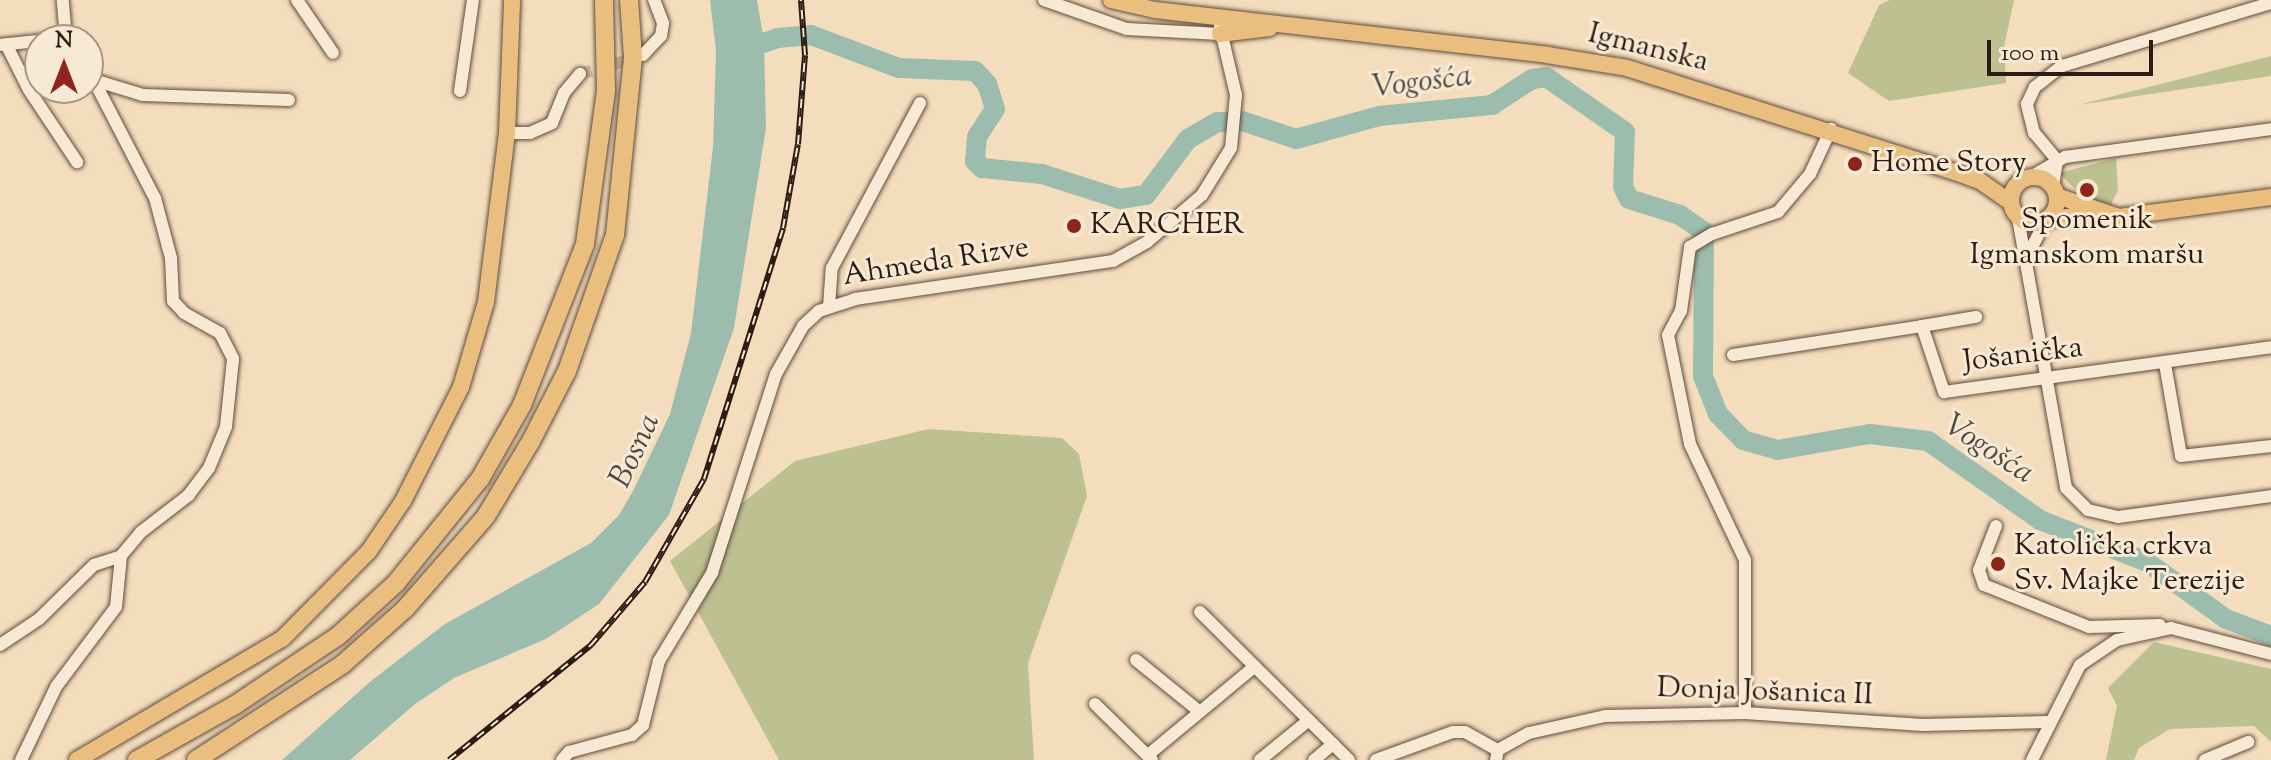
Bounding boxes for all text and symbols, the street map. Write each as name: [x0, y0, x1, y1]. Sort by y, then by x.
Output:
street label: Igmanska: [1584, 17, 1712, 81]
north arrow: [24, 24, 104, 104]
scale bar: [1991, 24, 2157, 74]
text: N: [55, 26, 73, 58]
text: 100 m: [2001, 37, 2059, 71]
water label: Vogošća: [1370, 58, 1474, 108]
place label: Home Story: [1871, 146, 2027, 182]
marker: Home Story: [1846, 155, 1864, 173]
marker: Spomenik Igmanskom maršu: [2078, 181, 2096, 199]
place label: Spomenik Igmanskom maršu: [1970, 203, 2204, 274]
place label: KARCHER: [1090, 208, 1244, 244]
marker: KARCHER: [1065, 217, 1083, 235]
street label: Ahmeda Rizve: [840, 231, 1032, 295]
street label: Jošanička: [1961, 331, 2085, 381]
water label: Vogošća: [1936, 407, 2040, 493]
water label: Bosna: [602, 408, 670, 494]
place label: Katolička crkva Sv. Majke Terezije: [2014, 529, 2245, 600]
marker: Katolička crkva Sv. Majke Terezije: [1989, 555, 2007, 573]
street label: Donja Jošanica II: [1656, 671, 1874, 715]

